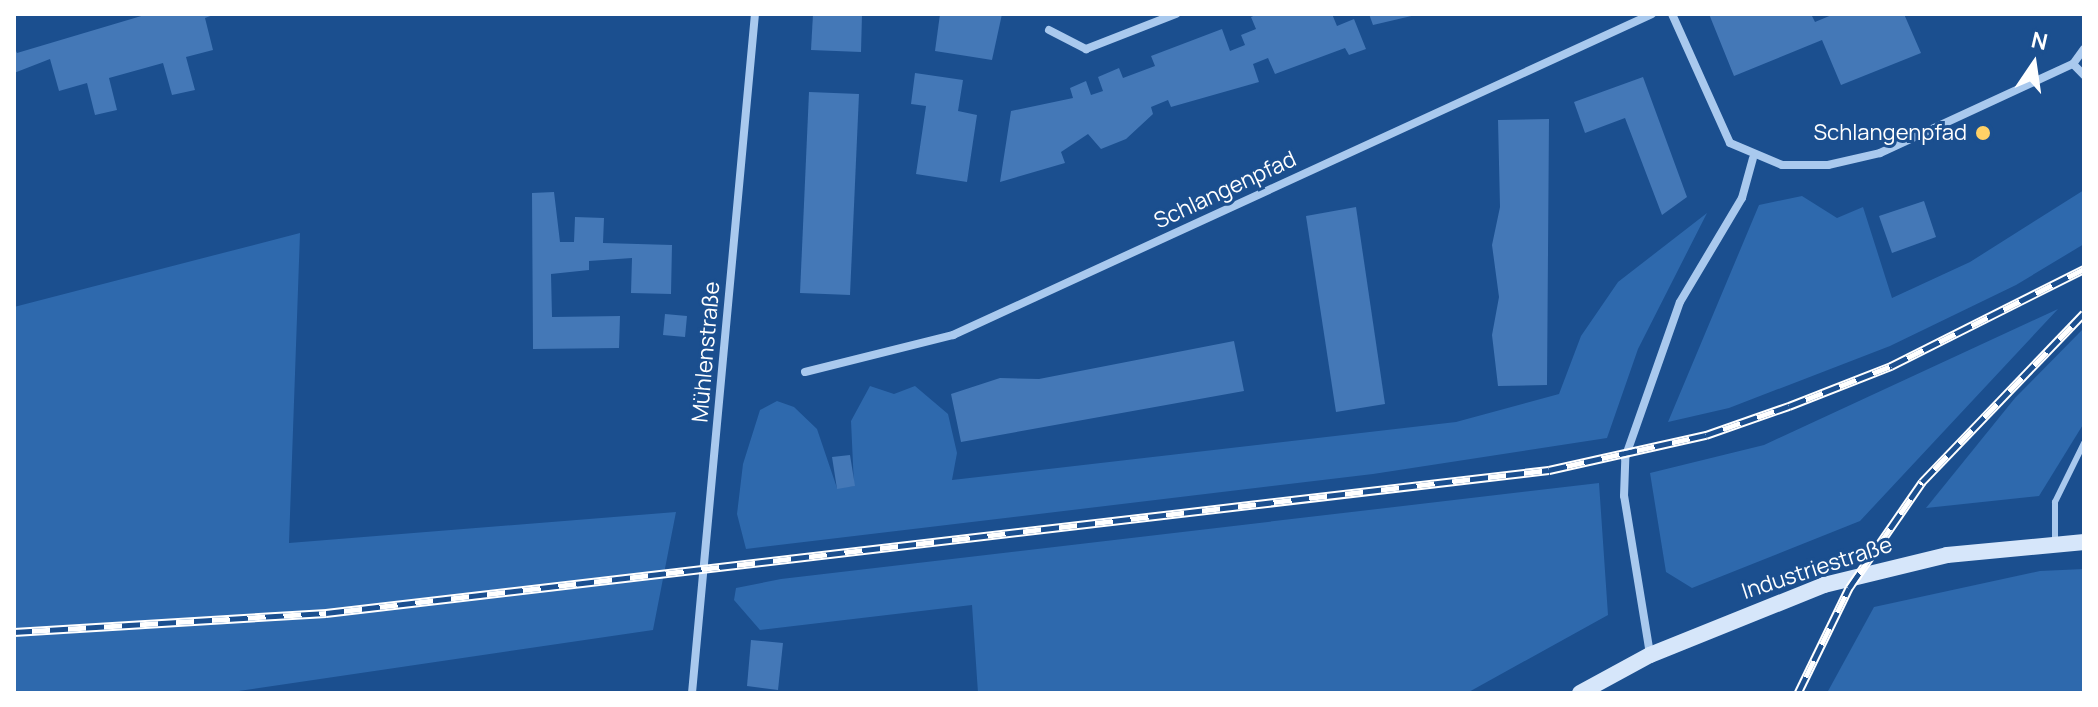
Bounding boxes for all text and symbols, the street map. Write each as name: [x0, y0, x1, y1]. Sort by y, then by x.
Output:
north arrow: [1994, 24, 2074, 104]
text: N: [2028, 24, 2050, 57]
place label: Schlangenpfad: [1813, 120, 1967, 146]
marker: Schlangenpfad: [1974, 124, 1992, 142]
street label: Schlangenpfad: [1150, 146, 1300, 234]
street label: Mühlenstraße: [687, 280, 725, 424]
street label: Industriestraße: [1738, 531, 1896, 605]

